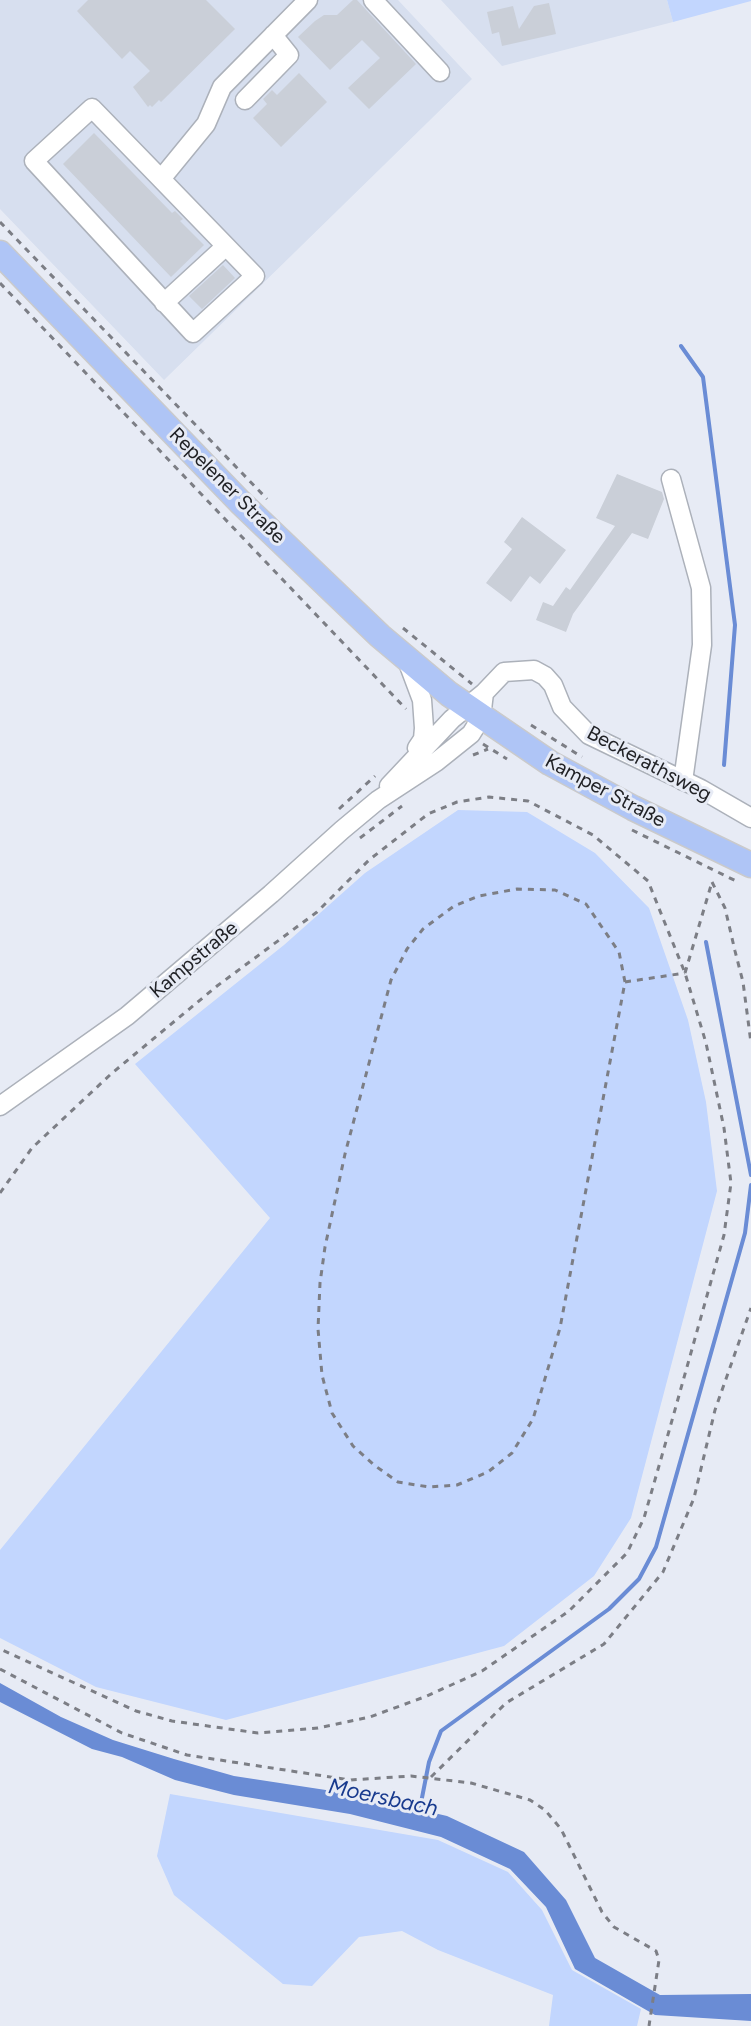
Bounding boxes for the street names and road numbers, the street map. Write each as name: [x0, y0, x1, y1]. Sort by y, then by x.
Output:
street label: Repelener Straße: [164, 423, 290, 549]
street label: Beckerathsweg: [583, 721, 715, 807]
street label: Kamper Straße: [541, 749, 669, 833]
street label: Kampstraße: [145, 916, 243, 1004]

